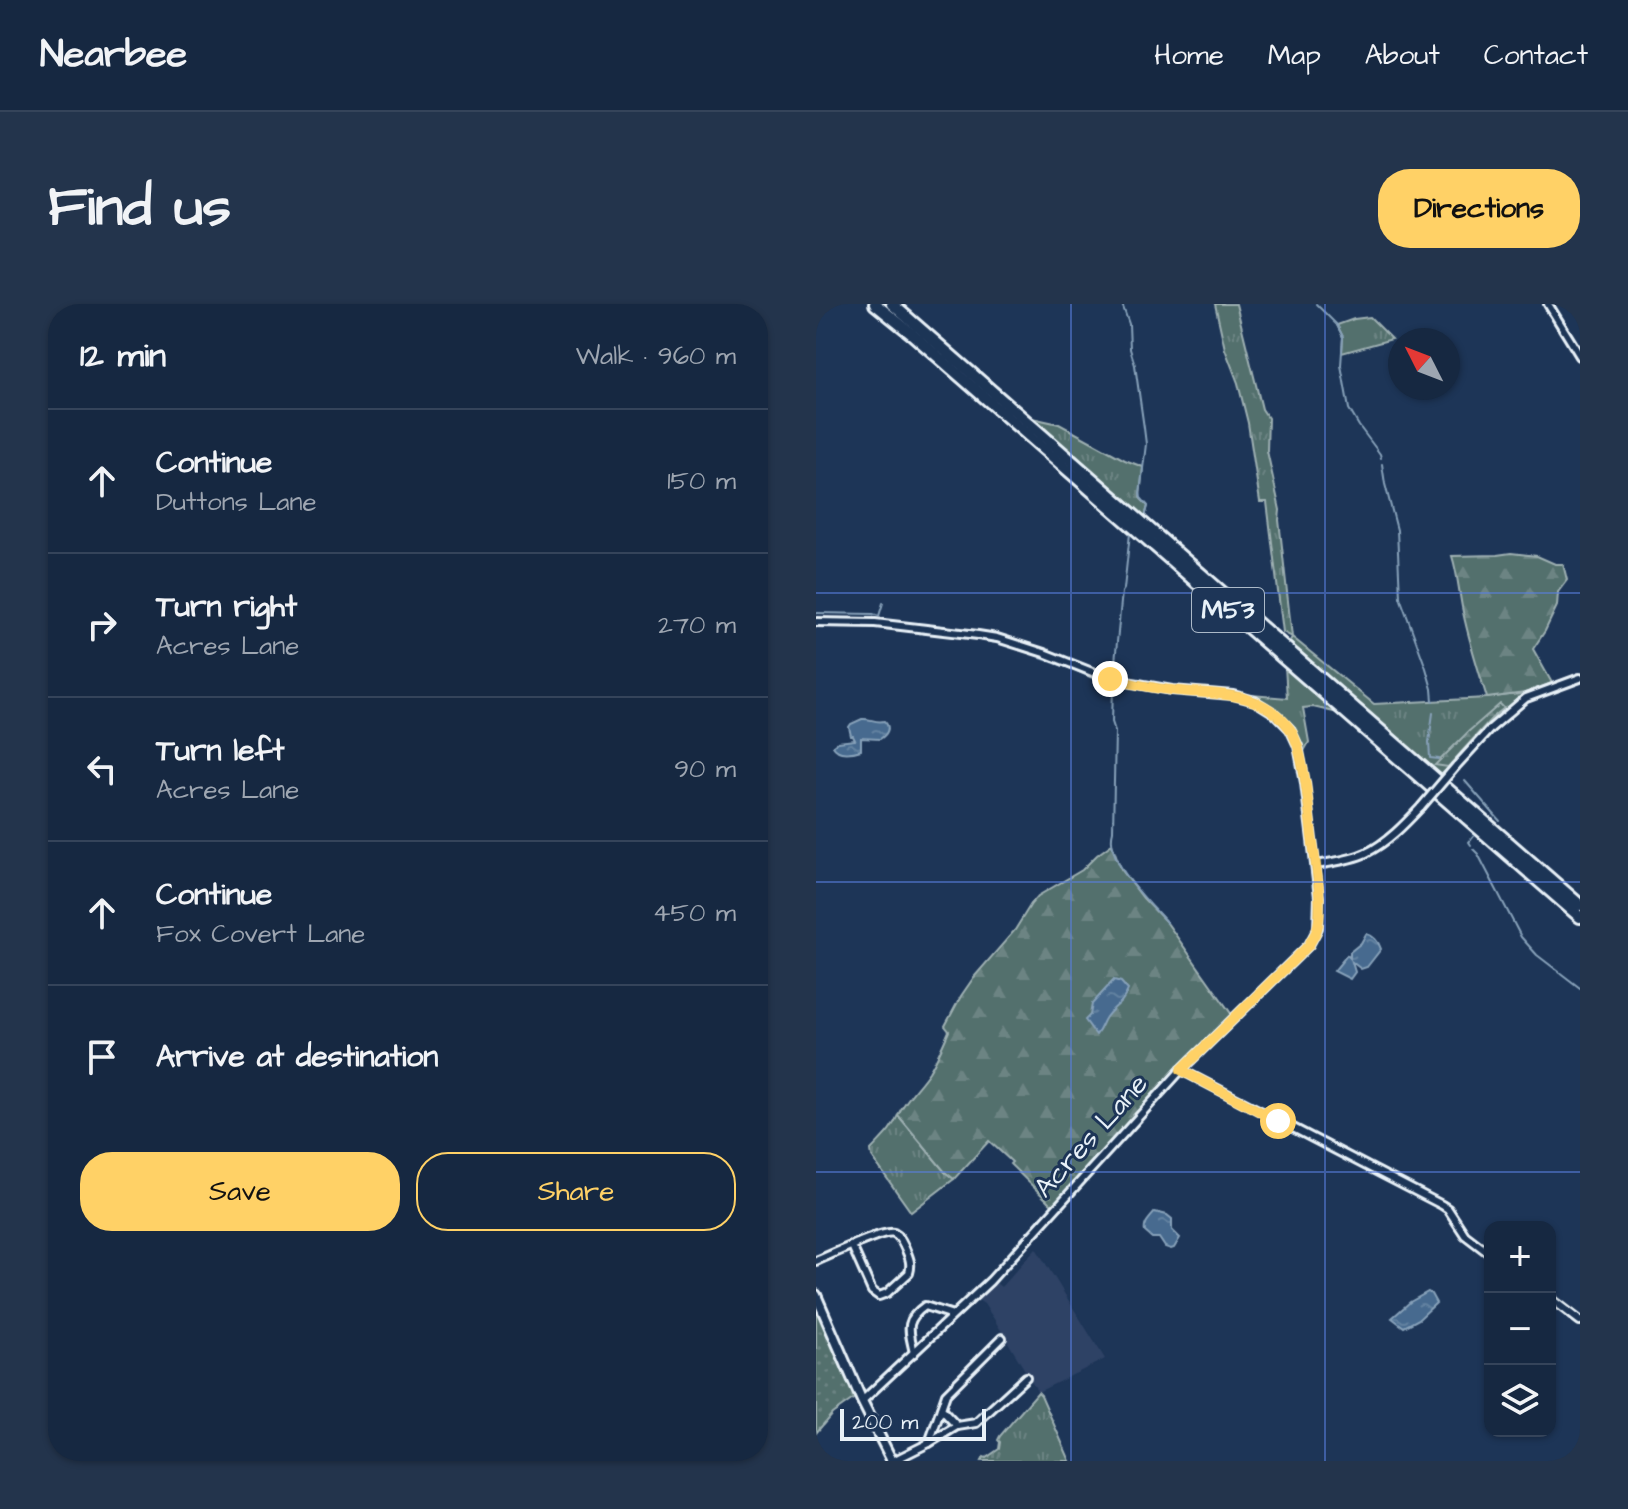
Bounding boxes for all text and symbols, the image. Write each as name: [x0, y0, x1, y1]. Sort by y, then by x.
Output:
text: Nearbee: [40, 29, 187, 81]
text: Home: [1154, 36, 1224, 75]
text: Map: [1268, 36, 1321, 75]
text: About: [1365, 36, 1440, 75]
text: Contact: [1484, 36, 1588, 75]
text: Find us: [48, 169, 231, 247]
button: Directions: [1378, 169, 1580, 248]
north arrow: [1388, 328, 1460, 400]
text: 12 min: [80, 332, 166, 380]
text: Walk · 960 m: [576, 338, 736, 374]
text: Continue: [156, 442, 272, 484]
icon: ahead: [80, 459, 124, 503]
text: 150 m: [667, 463, 736, 499]
text: Duttons Lane: [156, 484, 316, 520]
text: Turn right: [156, 586, 297, 628]
road number: M53: [1192, 588, 1264, 632]
icon: right: [80, 603, 124, 647]
text: 270 m: [658, 607, 736, 643]
text: Acres Lane: [156, 628, 299, 664]
route end: [1092, 661, 1128, 697]
text: Turn left: [156, 730, 284, 772]
icon: left: [80, 747, 124, 791]
text: 90 m: [674, 751, 736, 787]
text: Acres Lane: [156, 772, 299, 808]
text: Continue: [156, 874, 272, 916]
icon: ahead: [80, 891, 124, 935]
text: 450 m: [653, 895, 736, 931]
text: Fox Covert Lane: [156, 916, 365, 952]
icon: arrive: [80, 1035, 124, 1079]
text: Arrive at destination: [156, 1036, 438, 1078]
street label: Acres Lane: [1025, 1066, 1157, 1206]
route start: [1260, 1103, 1296, 1139]
button: Save: [80, 1152, 400, 1231]
button: Share: [416, 1152, 736, 1231]
map controls: [1484, 1221, 1556, 1437]
button: +: [1484, 1221, 1556, 1293]
button: −: [1484, 1293, 1556, 1365]
button: layers: [1484, 1365, 1556, 1437]
scale bar: [840, 1405, 986, 1441]
text: 200 m: [852, 1407, 918, 1438]

